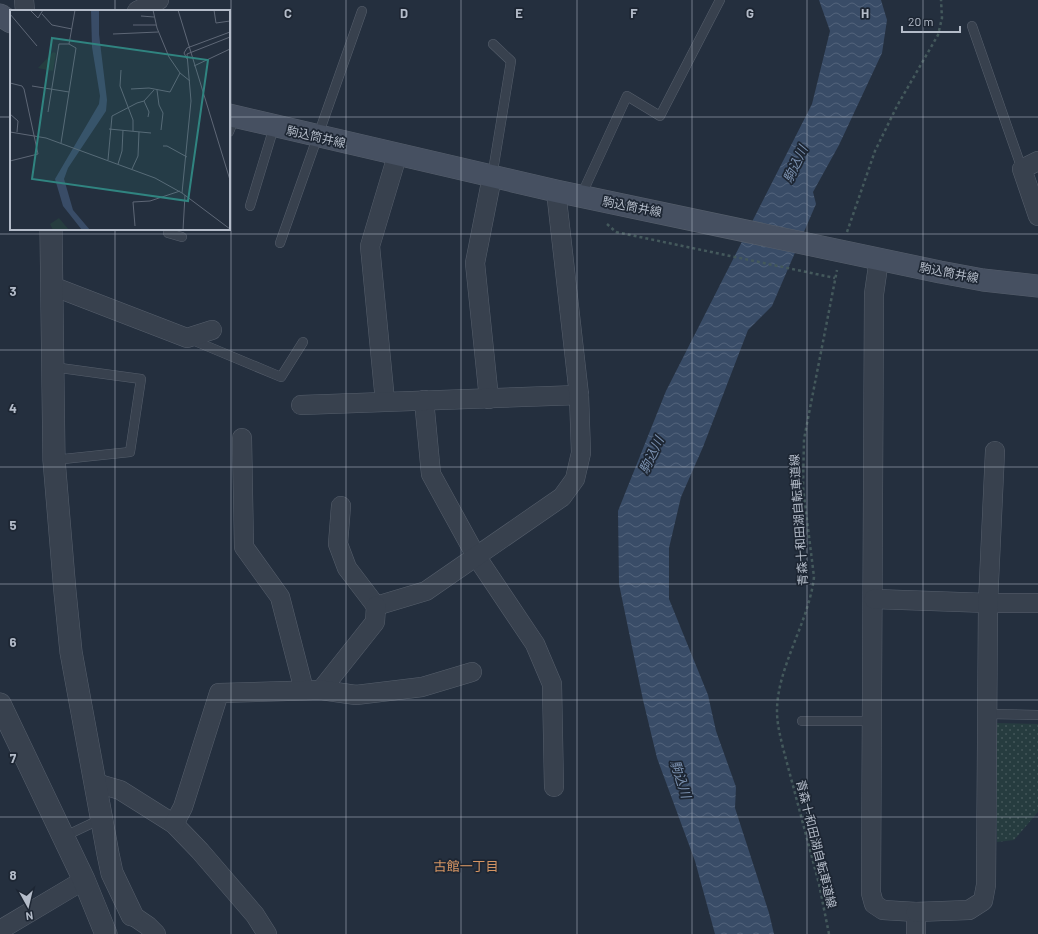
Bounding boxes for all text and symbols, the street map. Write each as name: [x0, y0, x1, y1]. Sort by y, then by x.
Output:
text: C: [284, 5, 292, 21]
text: D: [400, 5, 408, 21]
text: E: [515, 5, 523, 21]
text: F: [630, 5, 638, 21]
text: G: [746, 5, 754, 21]
text: H: [861, 5, 869, 21]
scale bar: [902, 8, 960, 34]
inset map: [10, 10, 230, 230]
text: 20 m: [908, 14, 934, 28]
street label: 駒込筒井線: [285, 122, 347, 150]
water label: 駒込川: [780, 141, 811, 185]
street label: 駒込筒井線: [601, 193, 663, 219]
street label: 駒込筒井線: [918, 259, 980, 285]
text: 3: [9, 283, 17, 299]
text: 4: [9, 400, 17, 416]
water label: 駒込川: [635, 432, 668, 476]
street label: 青森十和田湖自転車道線: [786, 454, 810, 586]
text: 5: [9, 517, 17, 533]
text: 6: [10, 634, 17, 650]
text: 7: [10, 750, 17, 766]
water label: 駒込川: [667, 758, 695, 802]
street label: 青森十和田湖自転車道線: [794, 778, 840, 909]
district label: 古館一丁目: [433, 858, 499, 874]
text: 8: [9, 867, 17, 883]
north arrow: [8, 886, 48, 926]
text: N: [25, 909, 34, 923]

